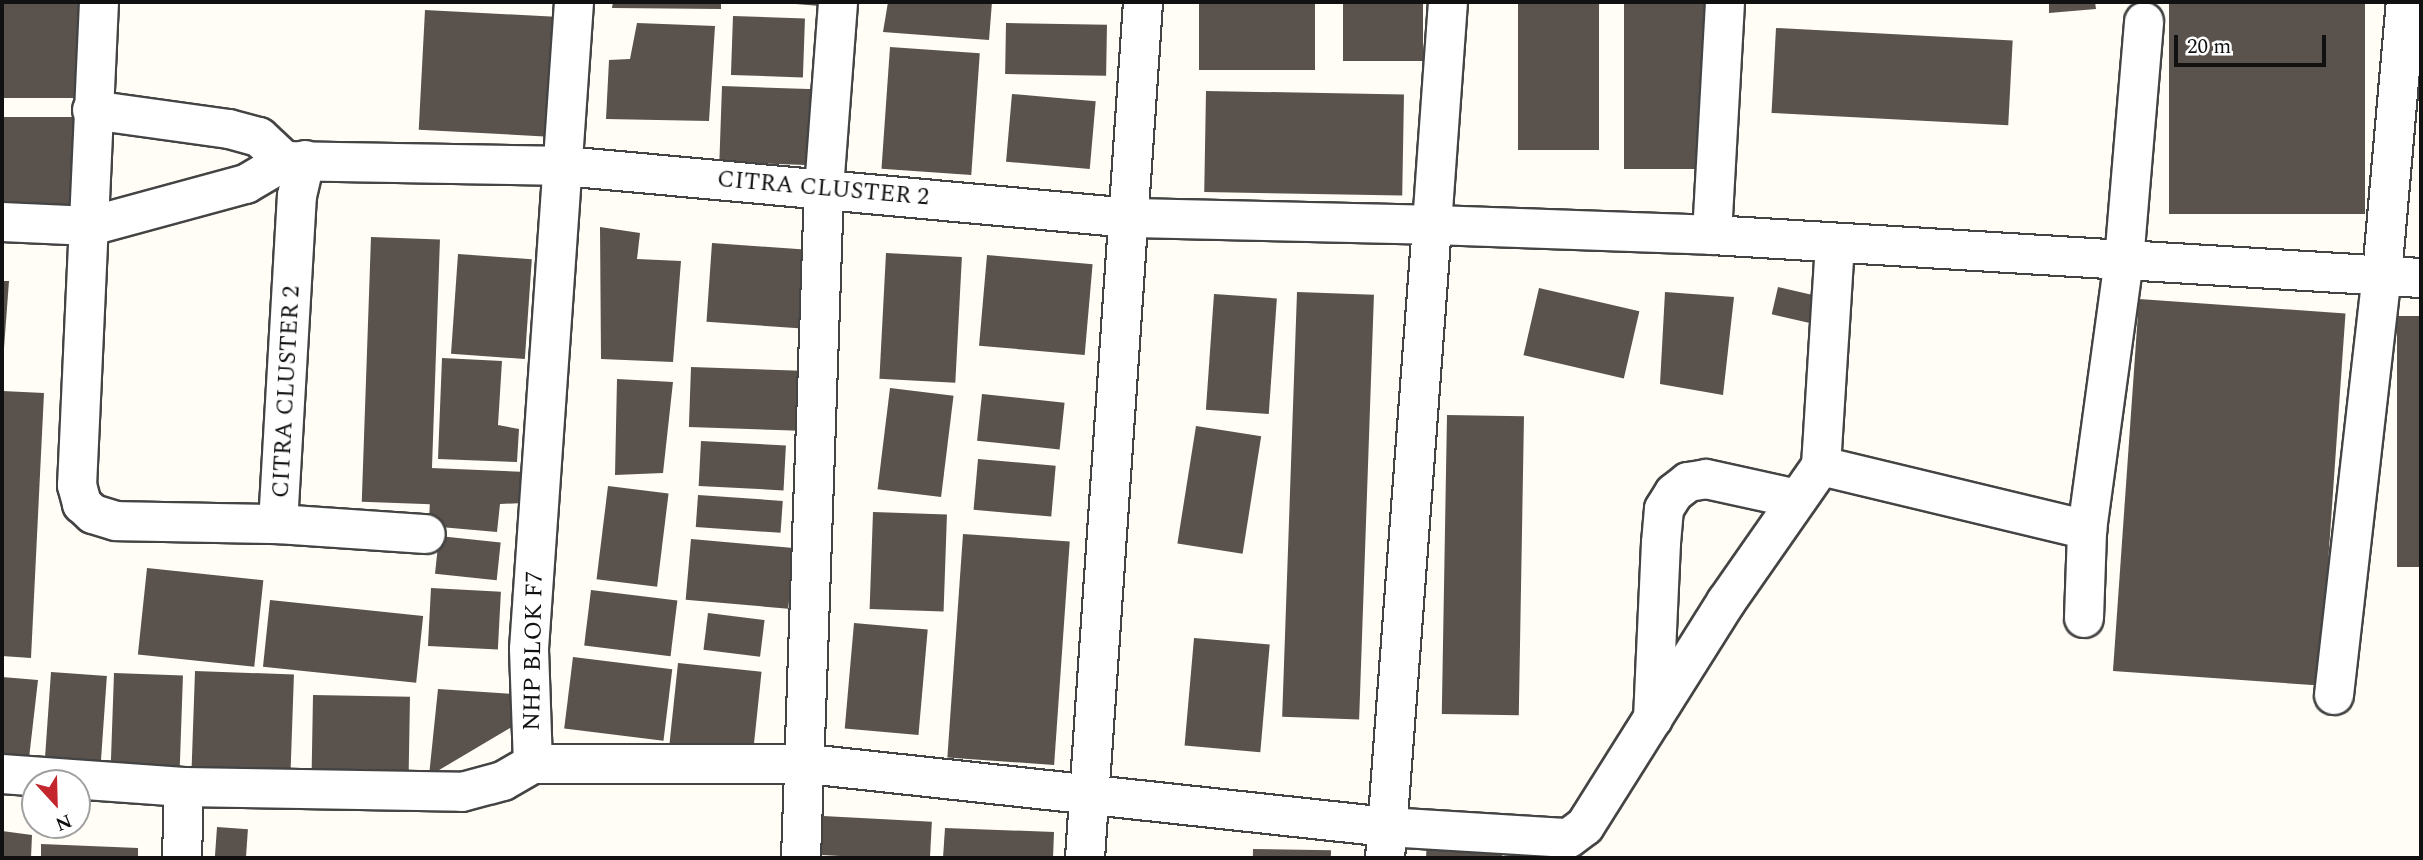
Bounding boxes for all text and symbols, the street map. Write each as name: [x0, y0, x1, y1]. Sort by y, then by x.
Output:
scale bar: [2178, 21, 2330, 65]
text: 20 m: [2187, 31, 2231, 63]
street label: CITRA CLUSTER 2: [716, 165, 930, 213]
street label: CITRA CLUSTER 2: [267, 285, 307, 499]
street label: NHP BLOK F7: [518, 571, 550, 731]
north arrow: [21, 769, 91, 839]
text: N: [51, 806, 76, 838]

